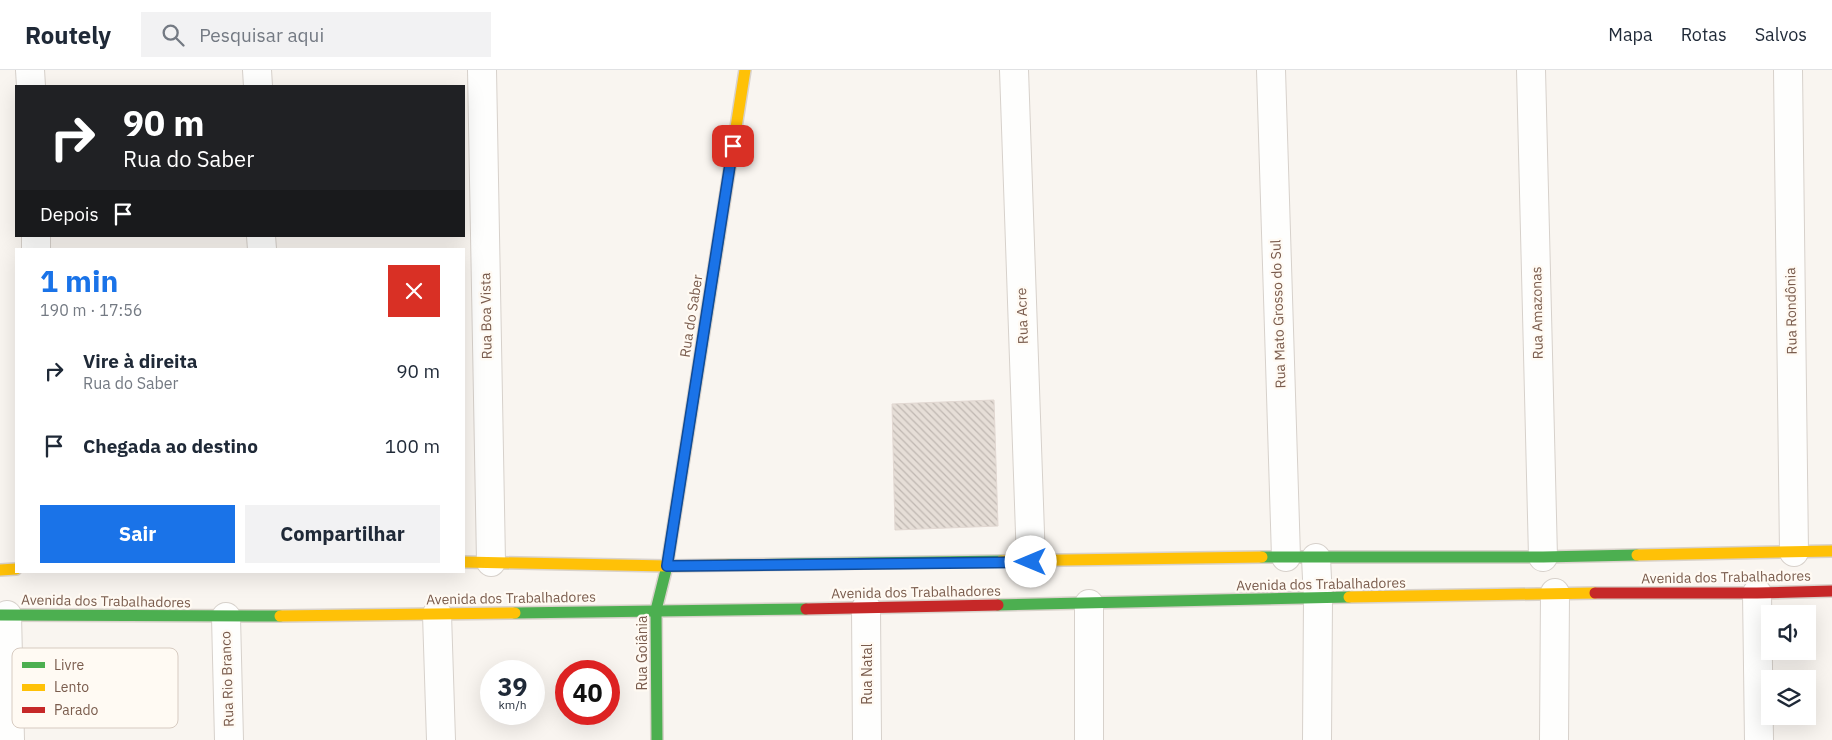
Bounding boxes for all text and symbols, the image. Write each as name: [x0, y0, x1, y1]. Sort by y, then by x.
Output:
search box: [141, 12, 491, 57]
text: Routely: [25, 19, 111, 51]
icon: search: [159, 21, 187, 49]
text: Pesquisar aqui: [199, 23, 324, 47]
text: Mapa: [1608, 23, 1653, 46]
text: Rotas: [1681, 23, 1727, 46]
text: Salvos: [1755, 23, 1807, 46]
text: 90 m: [123, 100, 205, 146]
icon: right: [40, 105, 105, 170]
pin: [712, 125, 754, 167]
icon: arrive: [719, 132, 747, 160]
text: Rua do Saber: [123, 144, 254, 173]
icon: arrive: [109, 200, 137, 228]
text: Depois: [40, 202, 99, 226]
street label: Rua Mato Grosso do Sul: [1266, 239, 1290, 389]
text: 1 min: [40, 261, 118, 300]
button: close: [388, 265, 440, 317]
street label: Rua Amazonas: [1527, 266, 1547, 360]
street label: Rua Rondônia: [1781, 267, 1801, 355]
street label: Rua Boa Vista: [476, 272, 496, 359]
street label: Rua do Saber: [676, 273, 706, 359]
street label: Rua Acre: [1012, 287, 1032, 345]
text: 190 m · 17:56: [40, 300, 142, 320]
text: Vire à direita: [83, 349, 198, 373]
icon: right: [40, 357, 68, 385]
text: 90 m: [396, 359, 440, 383]
text: Rua do Saber: [83, 373, 178, 393]
icon: arrive: [40, 432, 68, 460]
text: Chegada ao destino: [83, 434, 258, 458]
text: 100 m: [385, 434, 440, 458]
button: Sair: [40, 505, 235, 563]
button: Compartilhar: [245, 505, 440, 563]
position arrow: [1004, 535, 1056, 587]
street label: Avenida dos Trabalhadores: [1641, 567, 1811, 587]
street label: Avenida dos Trabalhadores: [1236, 574, 1406, 594]
street label: Avenida dos Trabalhadores: [831, 582, 1001, 602]
street label: Avenida dos Trabalhadores: [426, 588, 596, 608]
street label: Avenida dos Trabalhadores: [21, 591, 191, 611]
map controls: [1761, 605, 1816, 725]
button: sound: [1761, 605, 1816, 660]
street label: Rua Goiânia: [633, 615, 651, 691]
street label: Rua Rio Branco: [216, 631, 238, 727]
street label: Rua Natal: [858, 643, 876, 705]
legend: [12, 648, 178, 728]
text: Livre: [54, 656, 84, 674]
speed limit sign: 40: [555, 660, 620, 725]
text: 39: [497, 670, 528, 703]
button: layers: [1761, 670, 1816, 725]
text: Lento: [54, 678, 89, 696]
text: km/h: [498, 697, 527, 712]
text: Parado: [54, 701, 98, 719]

